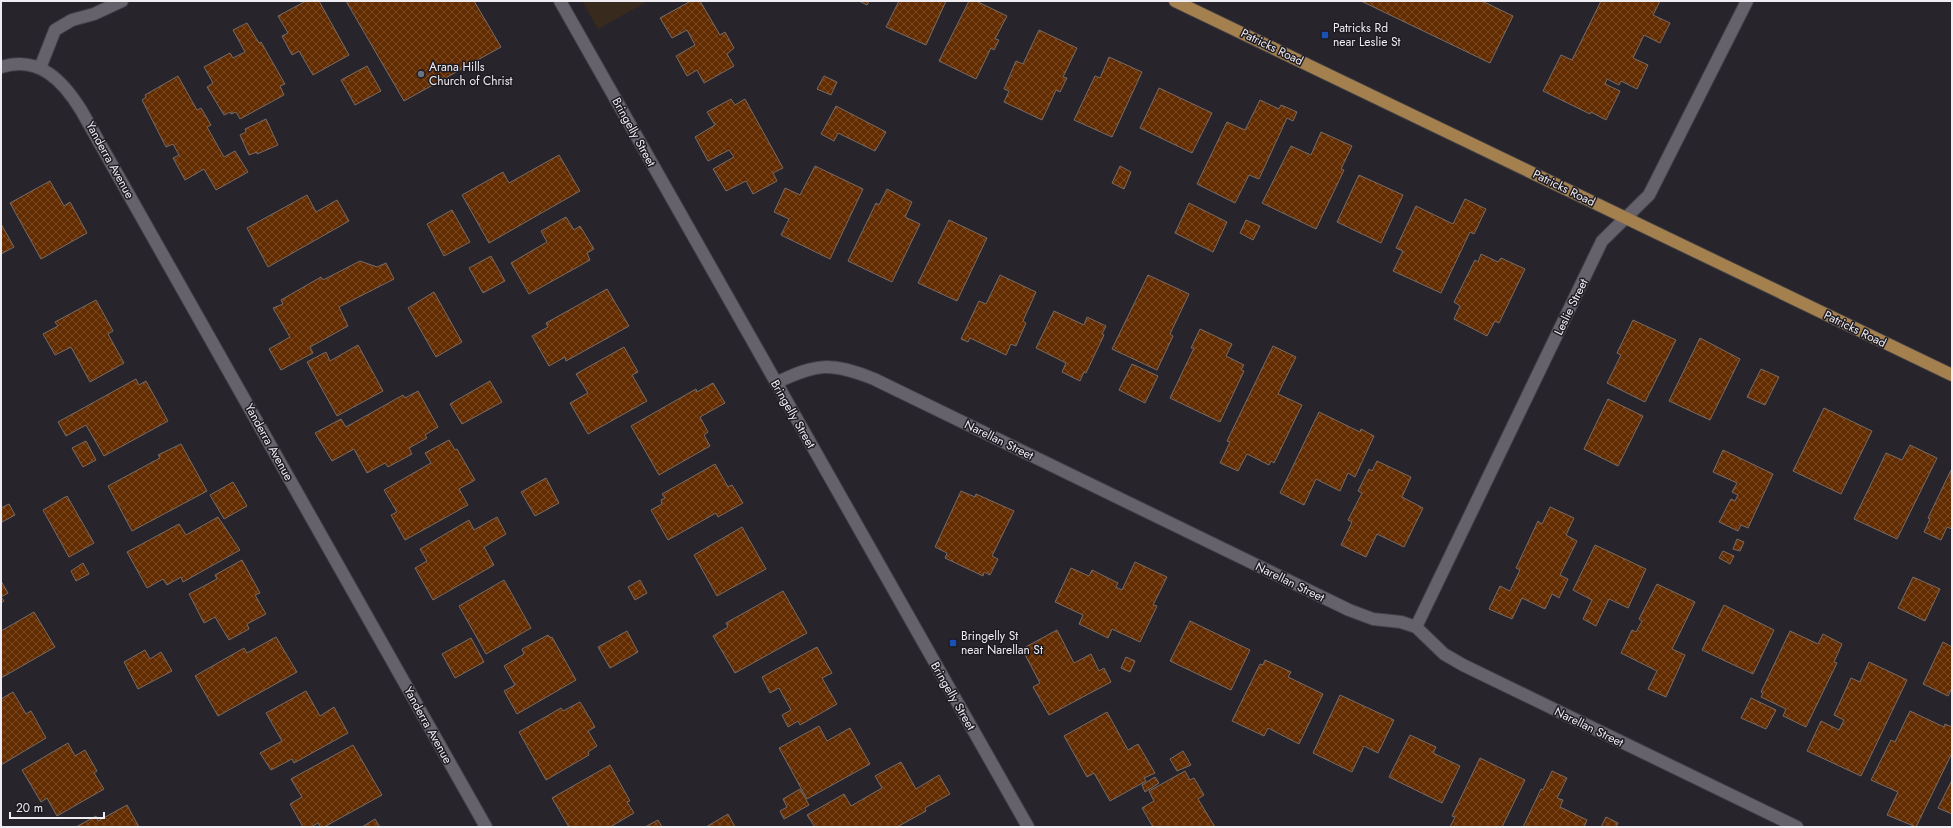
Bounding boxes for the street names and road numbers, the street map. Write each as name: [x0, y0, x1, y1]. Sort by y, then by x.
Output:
street label: Patricks Road: [1238, 24, 1306, 70]
street label: Bringelly Street: [608, 94, 660, 170]
street label: Yanderra Avenue: [81, 118, 139, 202]
street label: Patricks Road: [1530, 165, 1598, 211]
street label: Leslie Street: [1550, 276, 1592, 338]
street label: Patricks Road: [1821, 306, 1889, 352]
street label: Bringelly Street: [766, 376, 820, 452]
street label: Yanderra Avenue: [240, 400, 298, 484]
street label: Narellan Street: [961, 415, 1037, 465]
street label: Narellan Street: [1252, 557, 1328, 607]
street label: Bringelly Street: [926, 658, 980, 734]
street label: Yanderra Avenue: [399, 683, 457, 767]
street label: Narellan Street: [1551, 702, 1627, 752]

